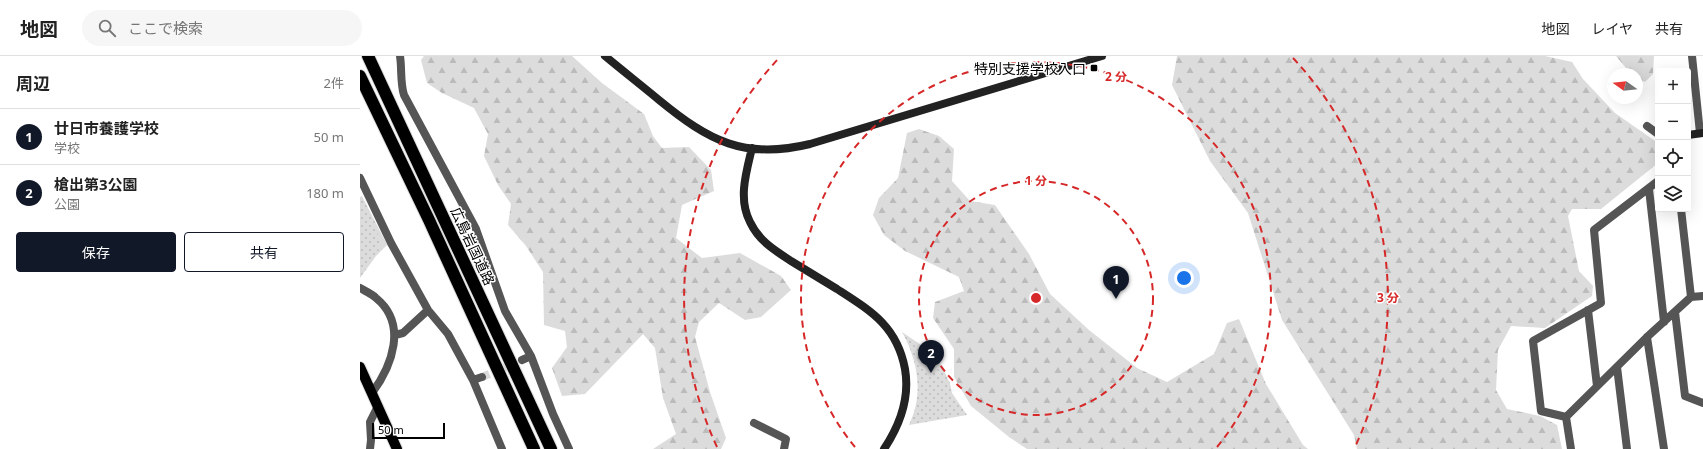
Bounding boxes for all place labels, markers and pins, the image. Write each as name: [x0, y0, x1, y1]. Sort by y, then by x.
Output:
place label: 特別支援学校入口: [974, 59, 1086, 78]
marker: 特別支援学校入口: [1089, 63, 1099, 73]
pin: 1: [1103, 266, 1129, 299]
centre of rings: [1029, 291, 1043, 305]
pin: 2: [918, 340, 944, 373]

